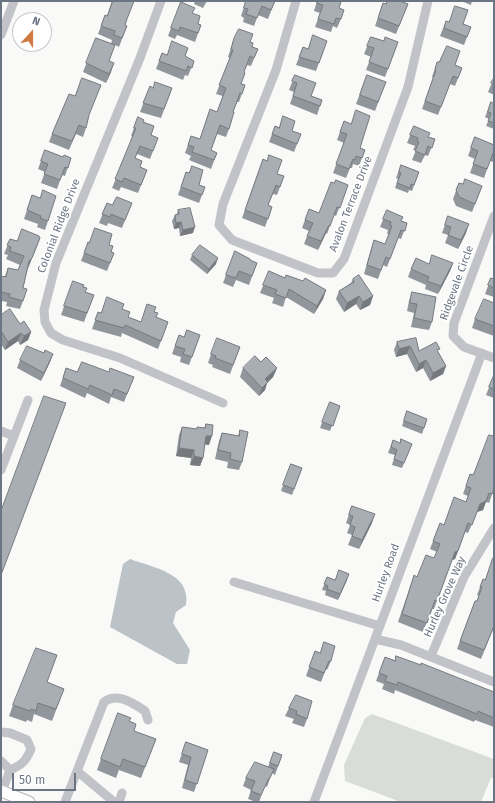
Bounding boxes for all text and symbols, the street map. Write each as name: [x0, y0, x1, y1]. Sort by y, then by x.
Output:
north arrow: [12, 12, 52, 52]
text: N: [30, 14, 42, 29]
street label: Avalon Terrace Drive: [327, 154, 375, 254]
street label: Colonial Ridge Drive: [35, 177, 83, 275]
street label: Ridgevale Circle: [437, 244, 477, 322]
street label: Hurley Road: [369, 542, 403, 604]
street label: Hurley Grove Way: [421, 555, 469, 639]
scale bar: [14, 765, 78, 791]
text: 50 m: [19, 773, 45, 787]

